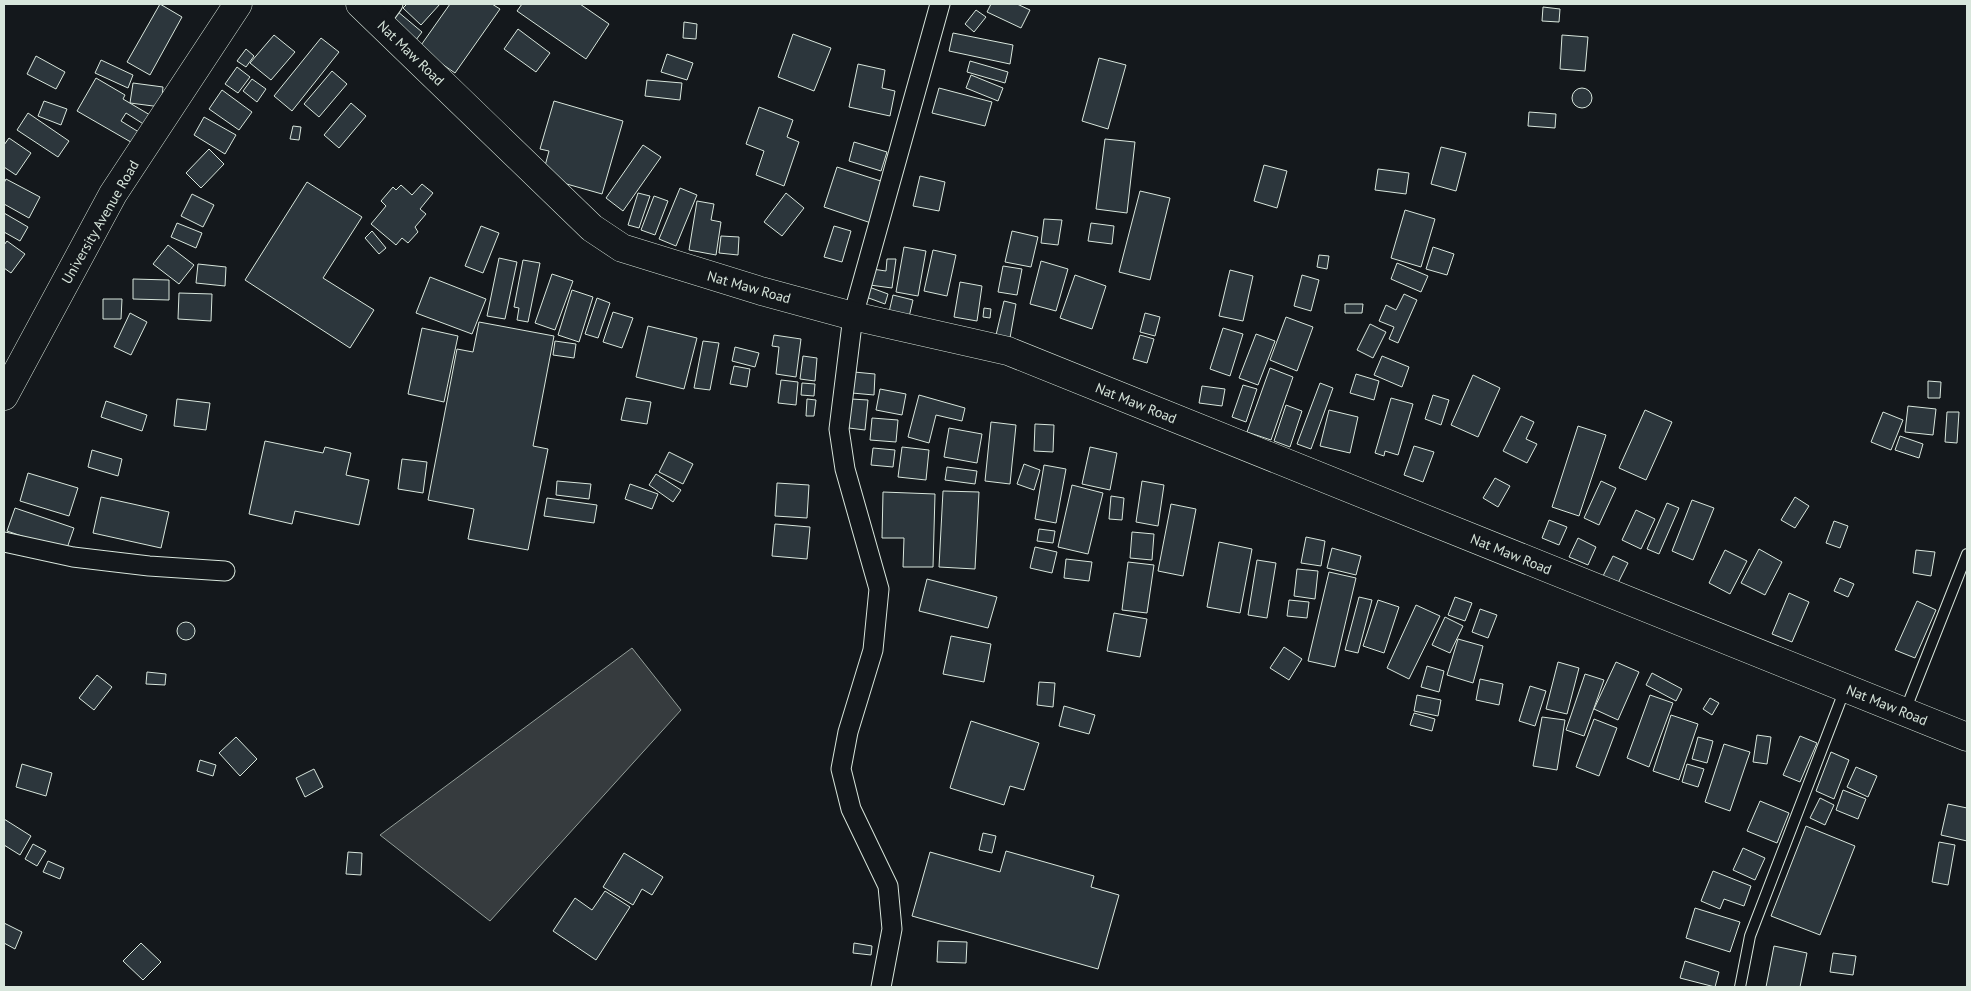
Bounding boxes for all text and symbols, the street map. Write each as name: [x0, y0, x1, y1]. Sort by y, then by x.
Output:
street label: Nat Maw Road: [374, 17, 448, 89]
street label: University Avenue Road: [57, 157, 143, 287]
street label: Nat Maw Road: [705, 266, 793, 308]
street label: Nat Maw Road: [1093, 379, 1179, 427]
street label: Nat Maw Road: [1468, 530, 1554, 578]
street label: Nat Maw Road: [1844, 681, 1930, 729]

